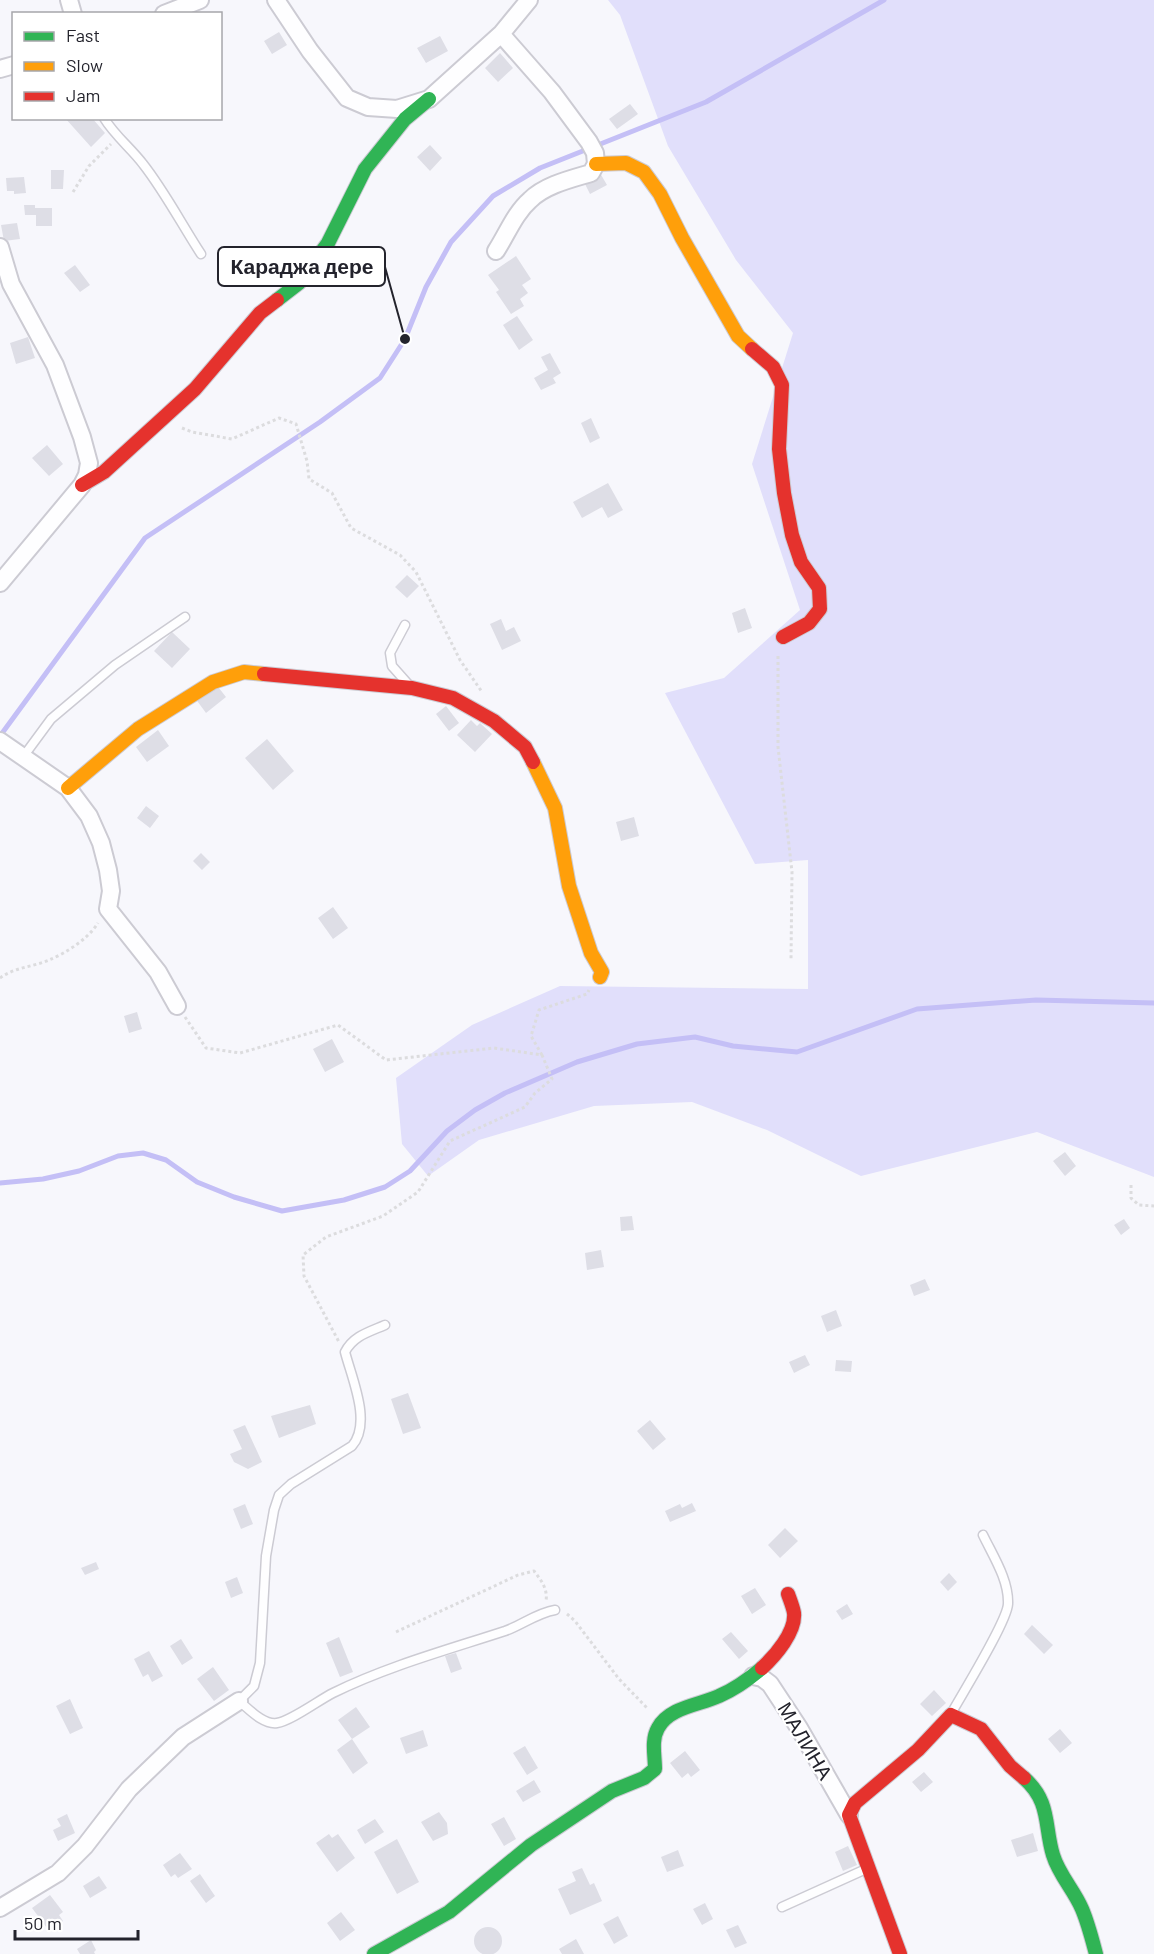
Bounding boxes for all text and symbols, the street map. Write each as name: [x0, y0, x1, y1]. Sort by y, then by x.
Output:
legend: [12, 12, 222, 120]
text: Fast: [66, 24, 100, 46]
text: Slow: [66, 54, 103, 76]
text: Jam: [66, 84, 100, 106]
callout: Караджа дере: [218, 247, 385, 286]
text: Караджа дере: [230, 253, 374, 278]
street label: МАЛИНА: [773, 1698, 839, 1784]
scale bar: [15, 1903, 138, 1941]
text: 50 m: [24, 1912, 62, 1934]

